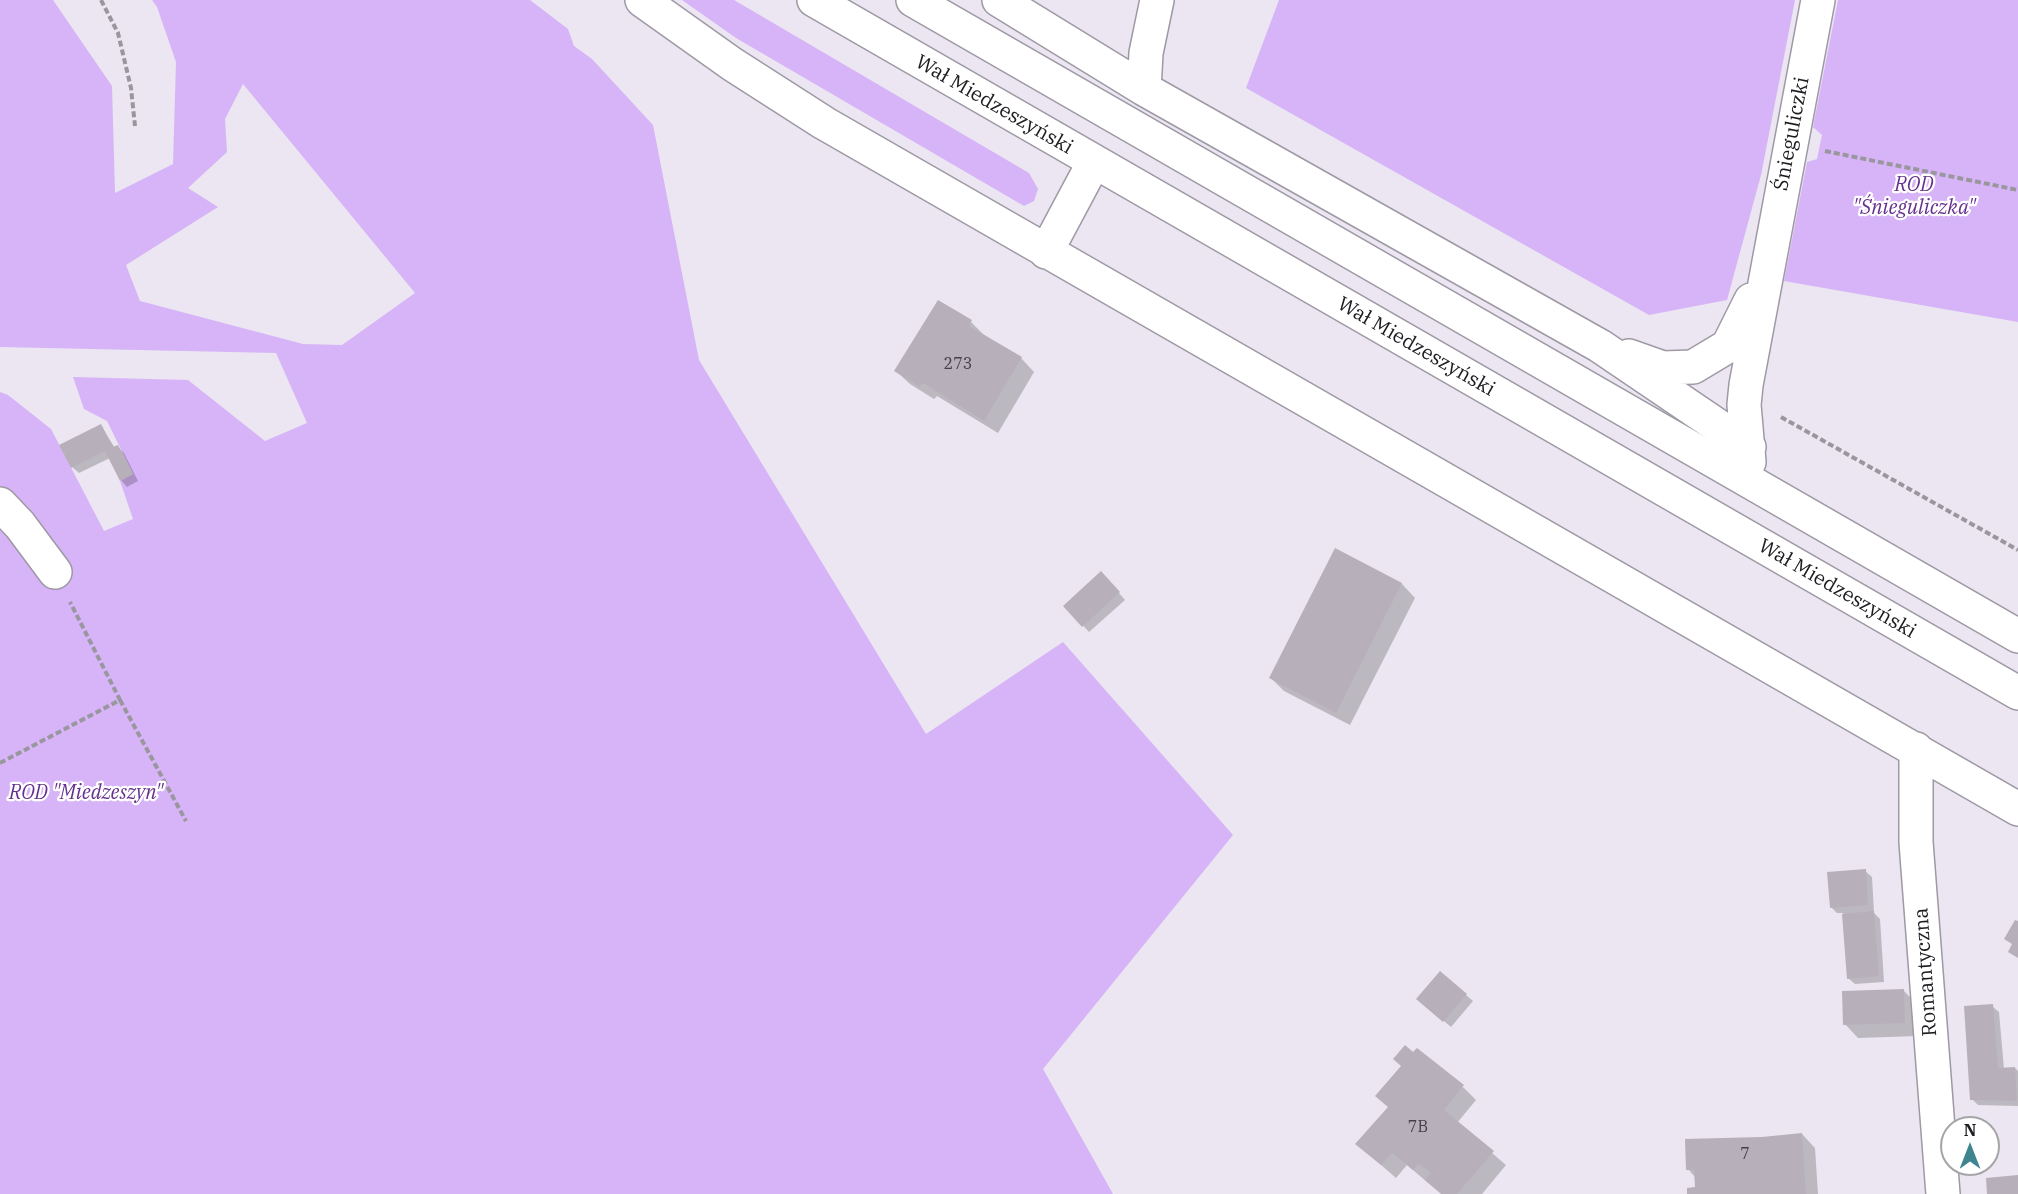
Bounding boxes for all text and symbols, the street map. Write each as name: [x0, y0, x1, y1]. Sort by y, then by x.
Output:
street label: Wał Miedzeszyński: [911, 50, 1077, 160]
street label: Śnieguliczki: [1769, 75, 1815, 193]
park label: ROD "Śnieguliczka": [1852, 173, 1976, 220]
street label: Wał Miedzeszyński: [1333, 292, 1499, 402]
house number: 273: [944, 354, 972, 374]
street label: Wał Miedzeszyński: [1754, 534, 1920, 644]
park label: ROD "Miedzeszyn": [9, 781, 163, 805]
street label: Romantyczna: [1910, 907, 1942, 1037]
north arrow: [1940, 1116, 2000, 1176]
house number: 7B: [1408, 1117, 1428, 1137]
text: N: [1964, 1120, 1976, 1140]
house number: 7: [1740, 1144, 1750, 1164]

